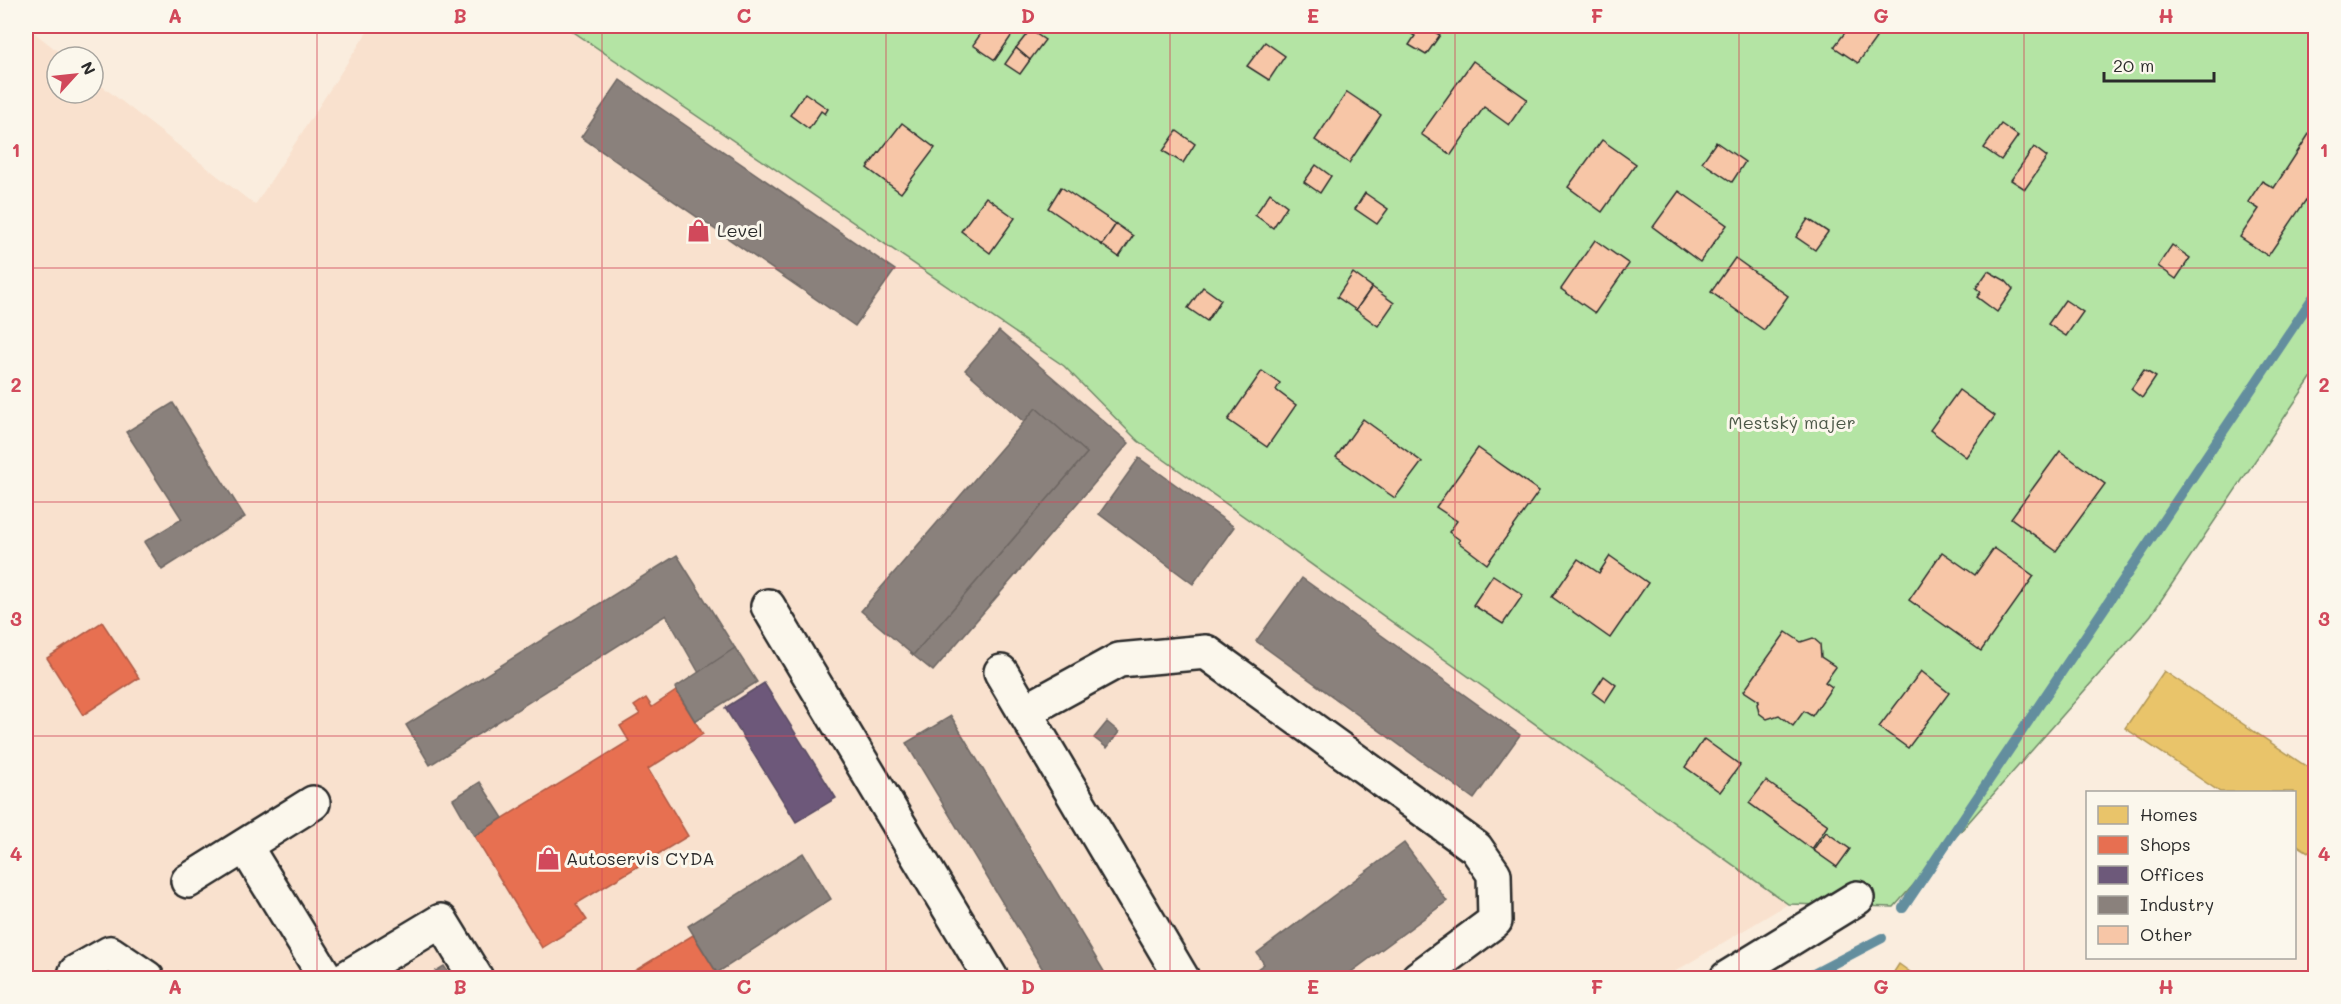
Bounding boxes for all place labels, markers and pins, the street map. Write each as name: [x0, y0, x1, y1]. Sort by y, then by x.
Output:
shop icon: Level: [686, 217, 712, 243]
place label: Level: [717, 218, 763, 242]
shop icon: Autoservis CYDA: [535, 845, 561, 871]
place label: Autoservis CYDA: [566, 846, 715, 870]

